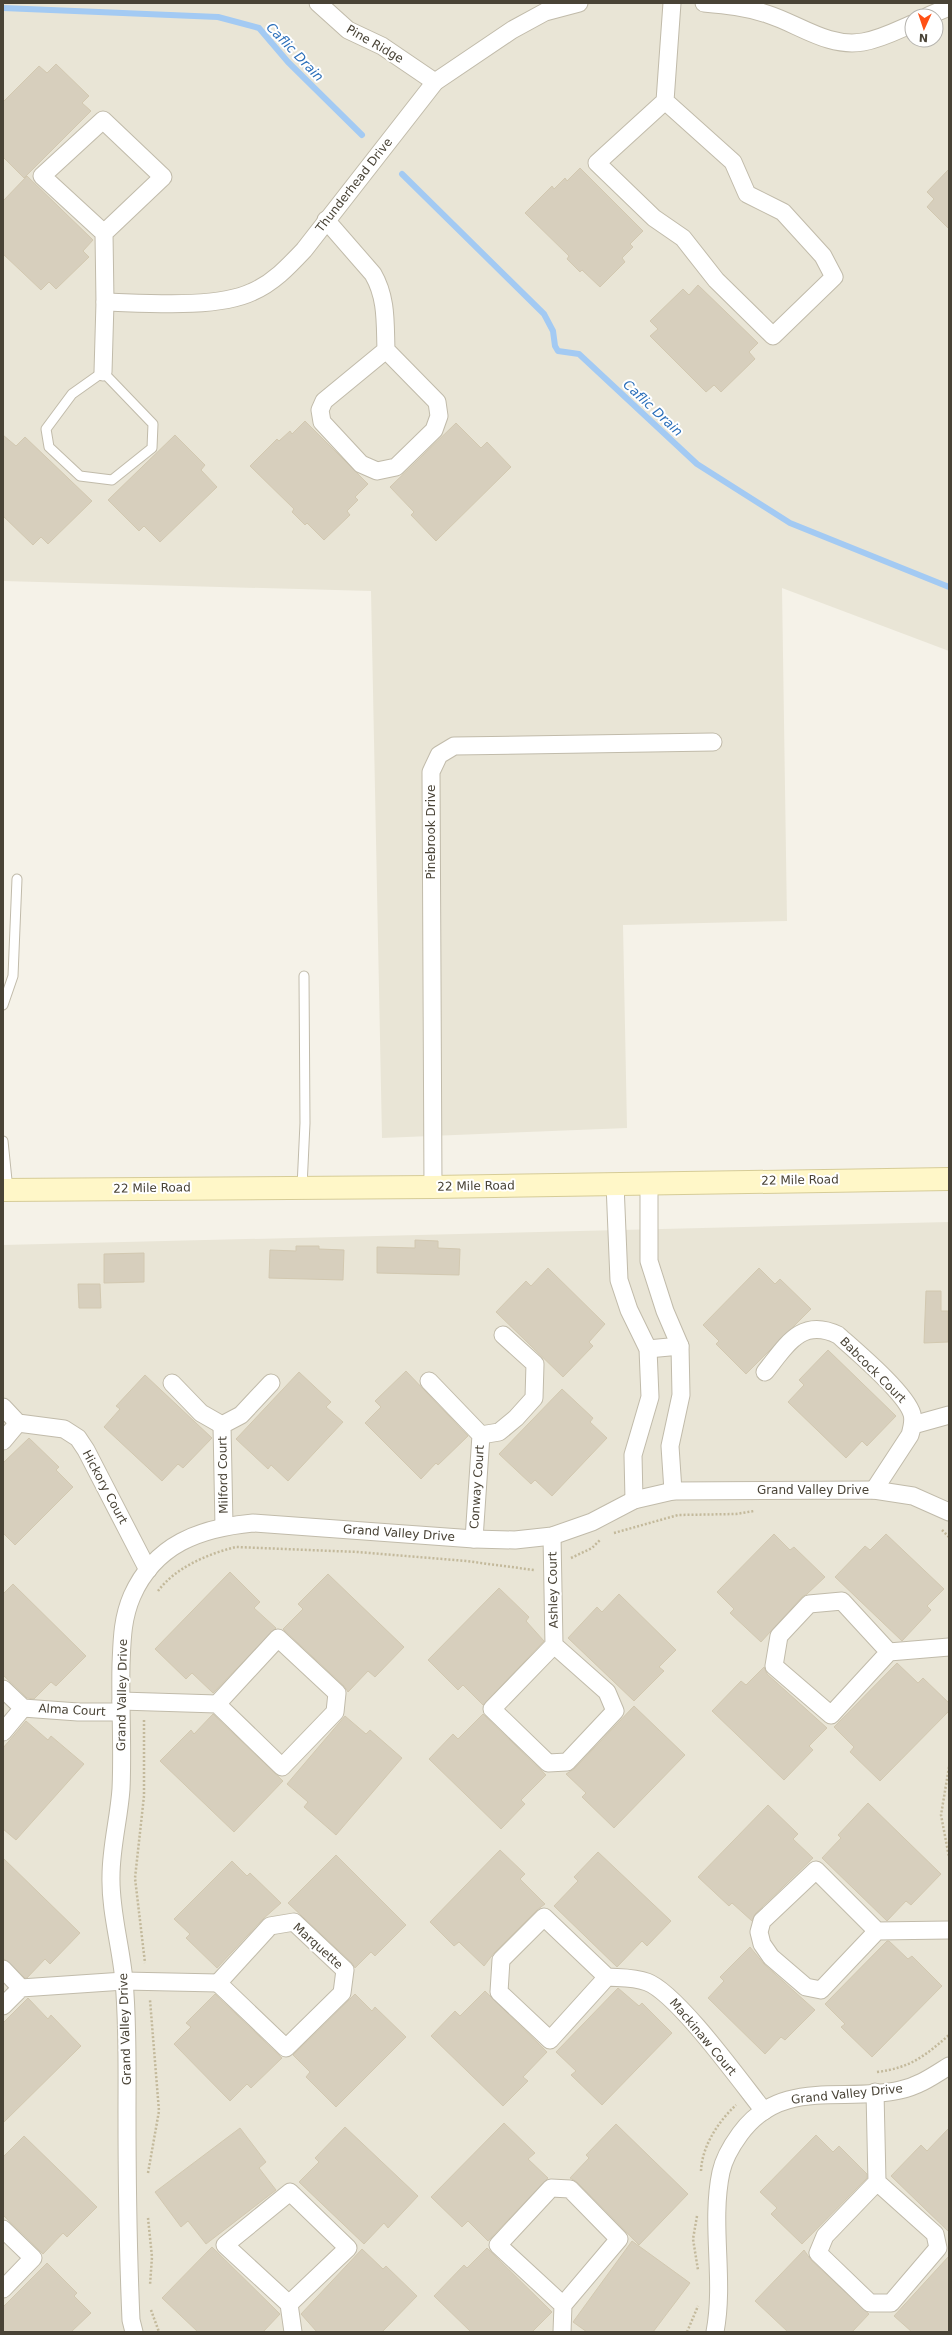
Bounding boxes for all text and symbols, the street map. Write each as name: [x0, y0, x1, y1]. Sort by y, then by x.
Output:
north arrow: [904, 8, 944, 48]
water label: Caflic Drain: [263, 20, 327, 84]
street label: Pine Ridge: [344, 22, 406, 66]
text: N: [919, 31, 928, 44]
street label: Thunderhead Drive: [312, 135, 395, 236]
water label: Caflic Drain: [620, 377, 686, 439]
street label: Pinebrook Drive: [424, 784, 438, 880]
street label: 22 Mile Road: [761, 1172, 839, 1188]
street label: 22 Mile Road: [437, 1178, 515, 1194]
street label: 22 Mile Road: [113, 1180, 191, 1196]
street label: Babcock Court: [837, 1334, 909, 1406]
street label: Milford Court: [215, 1436, 231, 1514]
street label: Conway Court: [467, 1444, 487, 1530]
street label: Hickory Court: [80, 1448, 130, 1527]
street label: Grand Valley Drive: [757, 1483, 869, 1497]
street label: Grand Valley Drive: [343, 1522, 455, 1544]
street label: Ashley Court: [545, 1551, 561, 1628]
street label: Grand Valley Drive: [114, 1639, 130, 1751]
street label: Alma Court: [38, 1701, 106, 1719]
street label: Marquette: [290, 1920, 346, 1972]
street label: Grand Valley Drive: [116, 1973, 134, 2085]
street label: Mackinaw Court: [667, 1996, 739, 2079]
street label: Grand Valley Drive: [790, 2081, 904, 2107]

